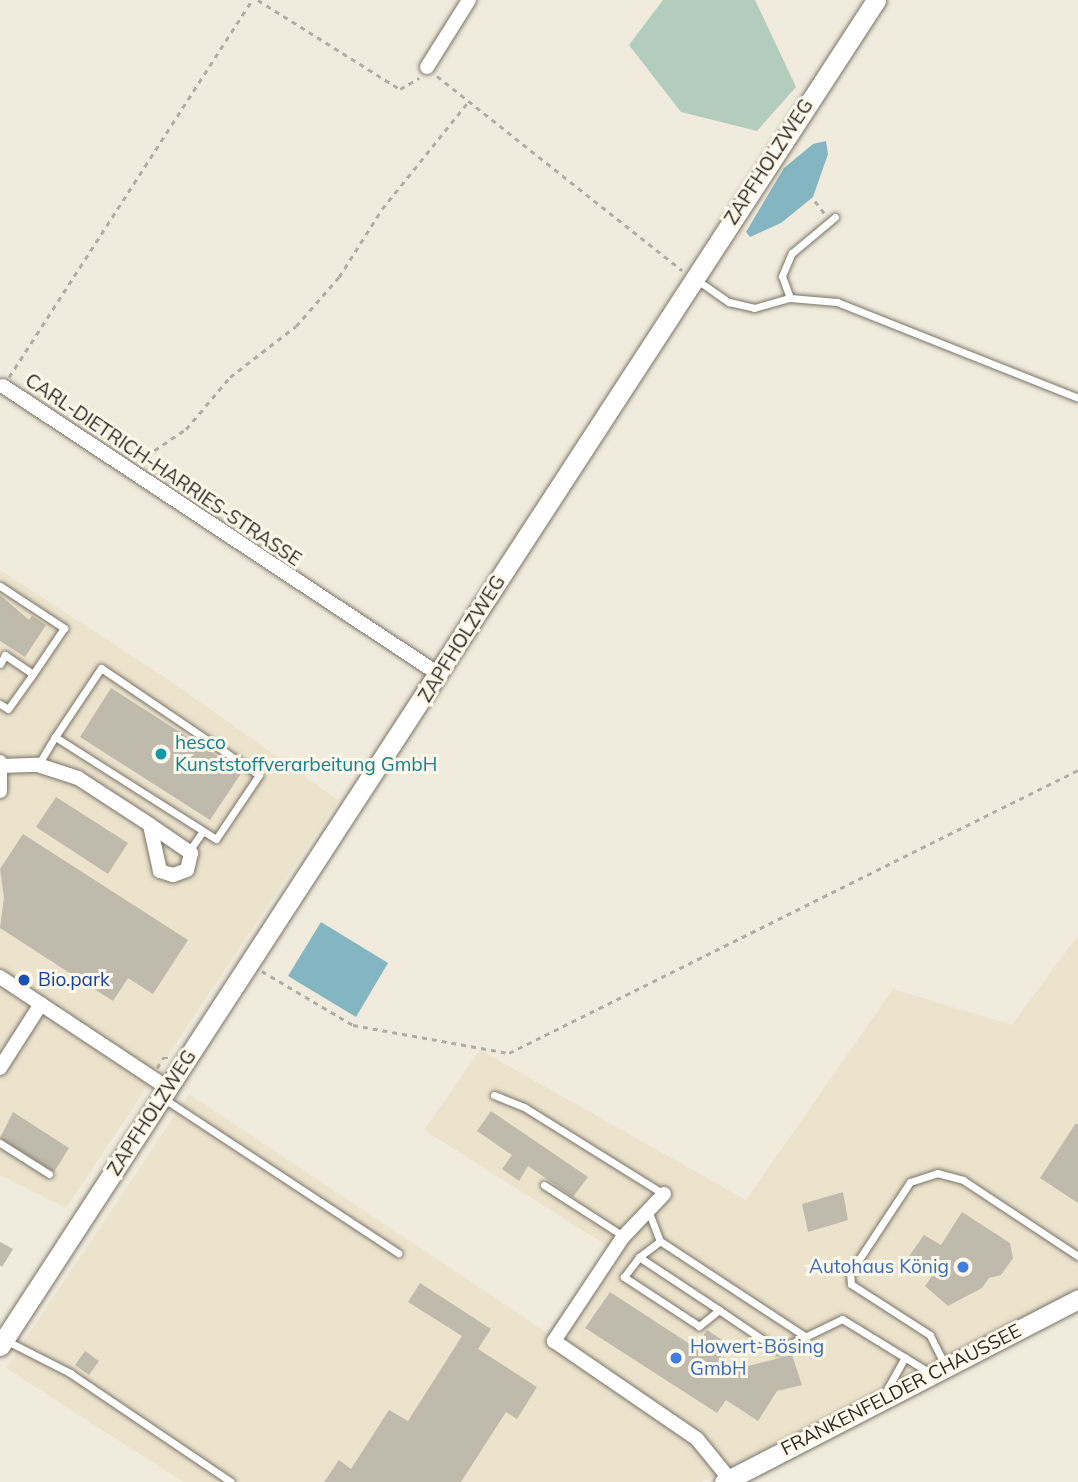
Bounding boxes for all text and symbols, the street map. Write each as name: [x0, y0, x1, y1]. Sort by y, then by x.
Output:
street label: ZAPFHOLZWEG: [720, 95, 818, 229]
street label: CARL-DIETRICH-HARRIES-STRASSE: [21, 369, 305, 571]
street label: ZAPFHOLZWEG: [414, 571, 510, 707]
place label: hesco Kunststoffverarbeitung GmbH: [175, 732, 437, 776]
marker: hesco Kunststoffverarbeitung GmbH: [153, 746, 169, 762]
place label: Bio.park: [38, 969, 110, 991]
marker: Bio.park: [16, 972, 32, 988]
street label: ZAPFHOLZWEG: [103, 1046, 201, 1180]
place label: Autohaus König: [809, 1256, 949, 1278]
marker: Autohaus König: [955, 1259, 971, 1275]
street label: FRANKENFELDER CHAUSSEE: [777, 1319, 1025, 1461]
place label: Howert-Bösing GmbH: [690, 1336, 824, 1380]
marker: Howert-Bösing GmbH: [668, 1350, 684, 1366]

